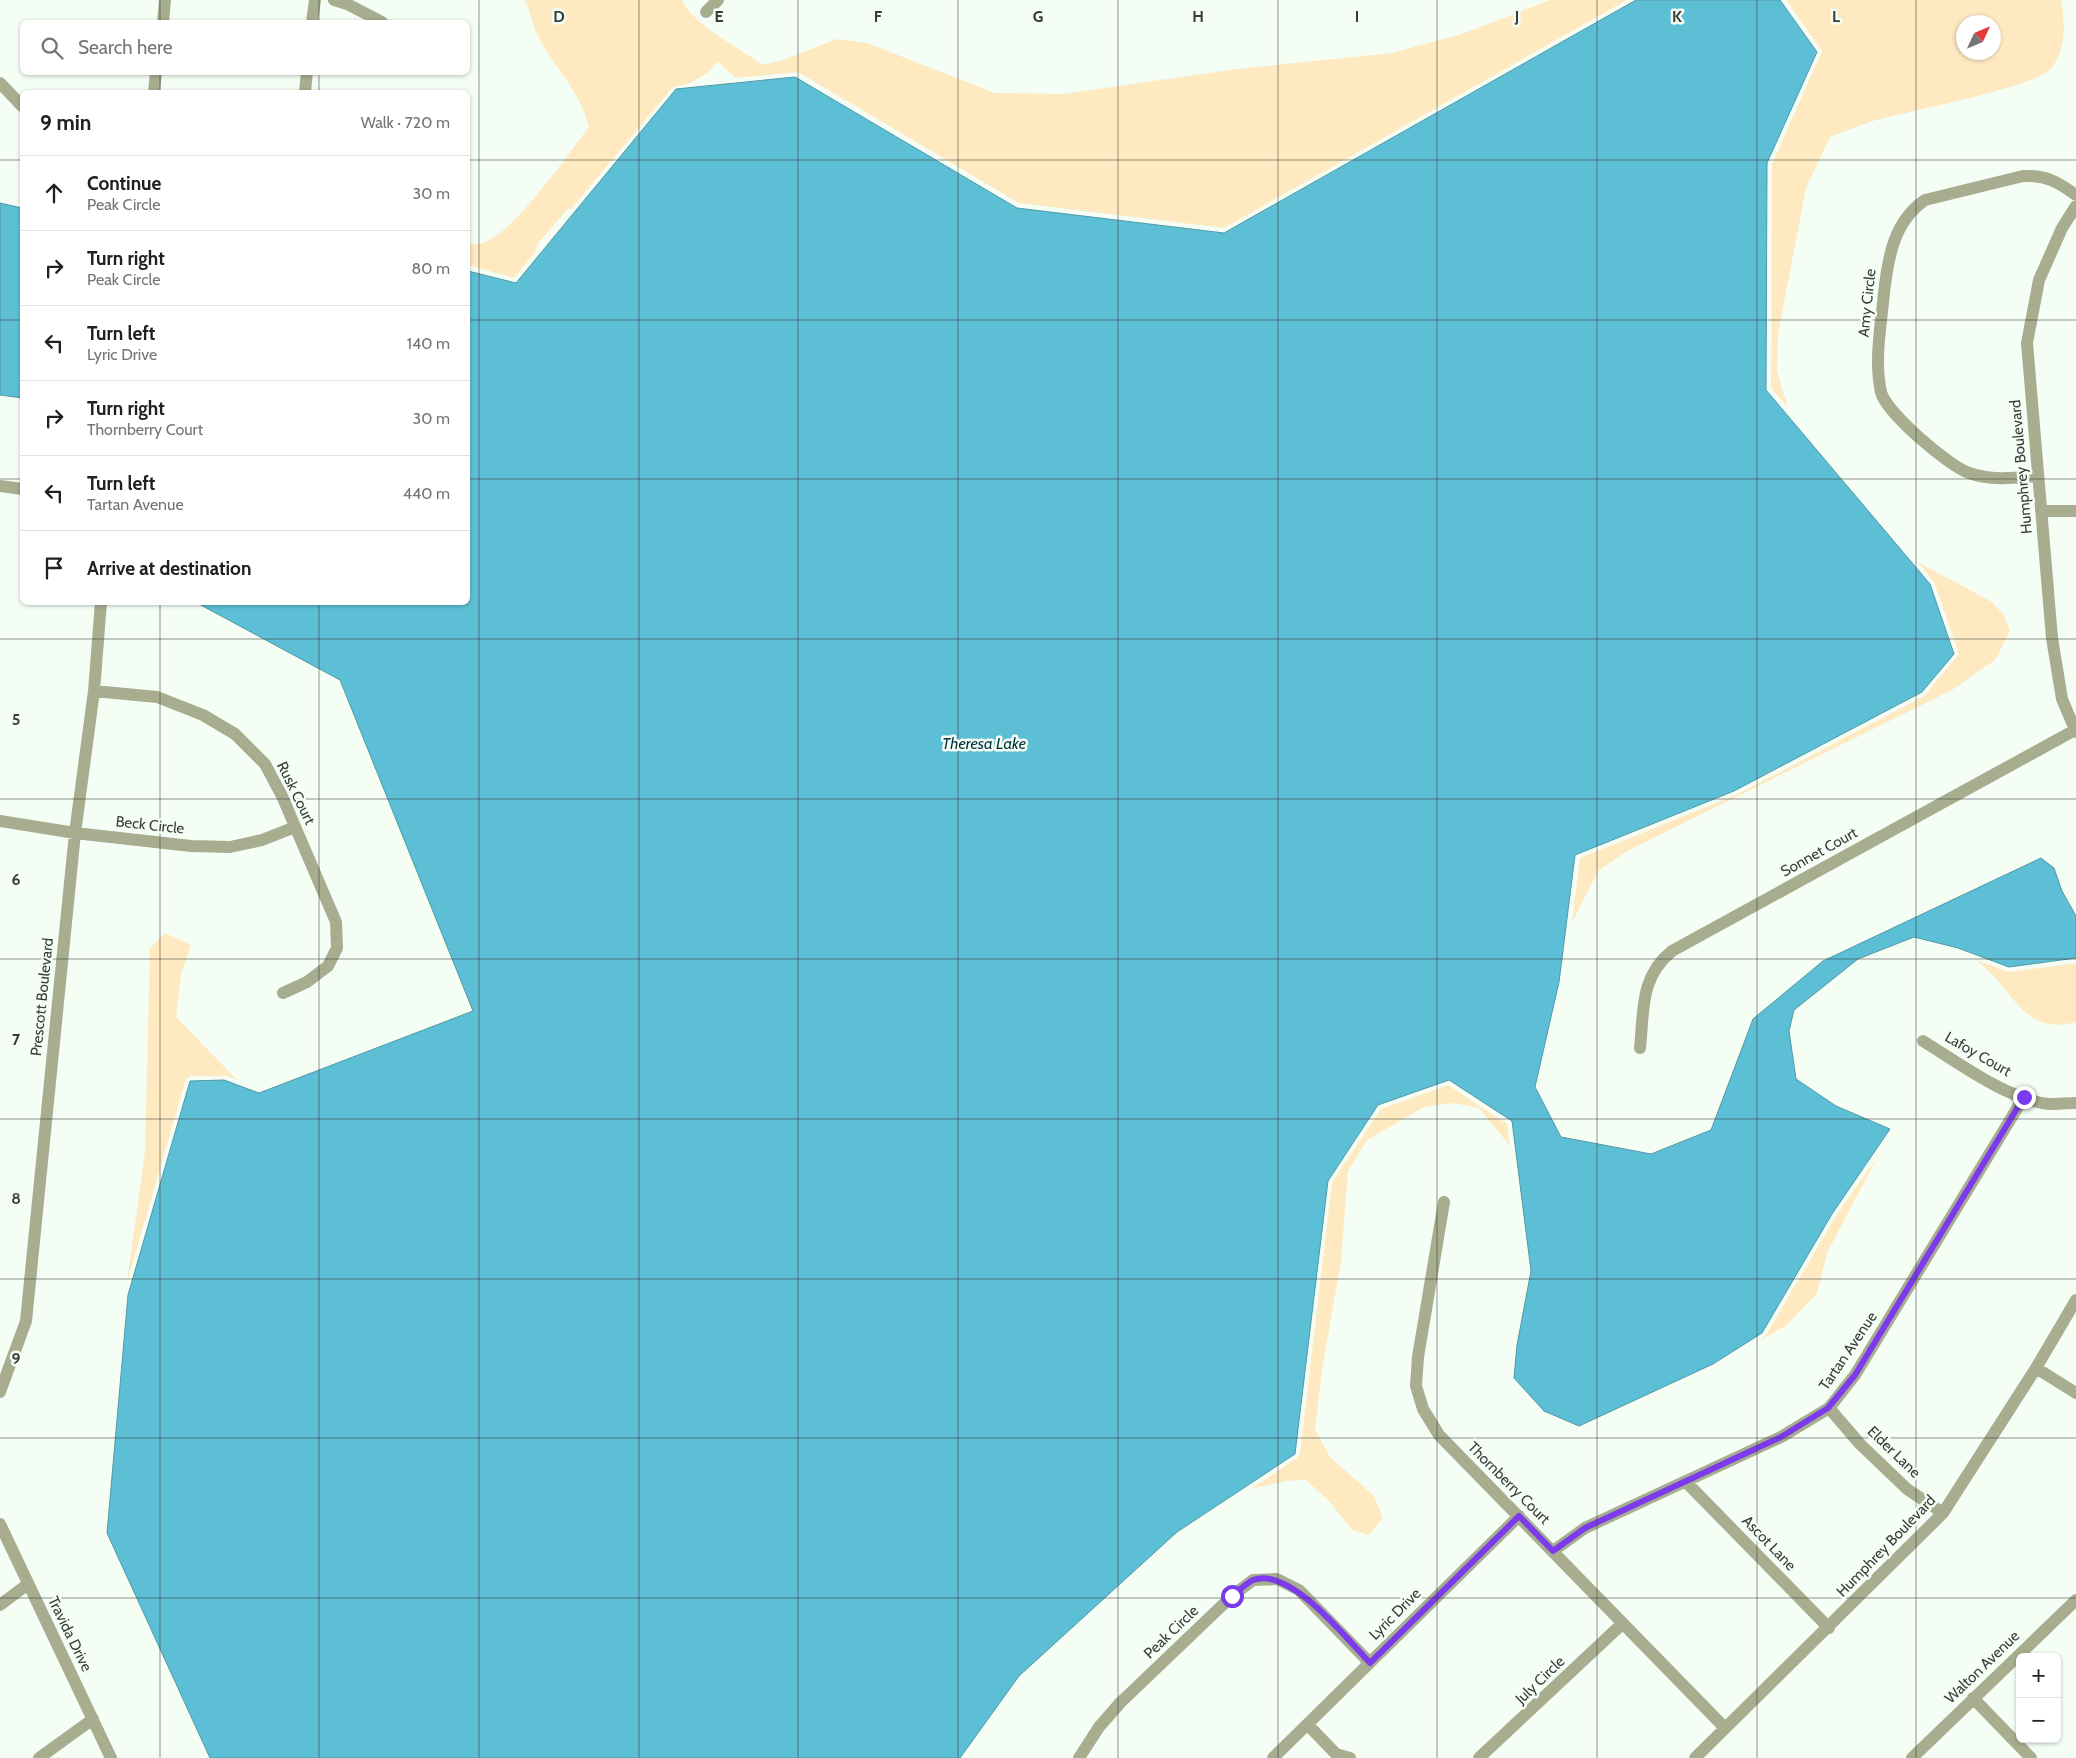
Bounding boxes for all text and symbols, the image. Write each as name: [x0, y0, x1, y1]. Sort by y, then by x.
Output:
text: D: [553, 7, 565, 26]
text: E: [714, 7, 724, 26]
text: F: [874, 7, 883, 26]
text: G: [1033, 7, 1043, 26]
text: H: [1192, 7, 1204, 26]
text: I: [1355, 7, 1359, 26]
text: J: [1514, 7, 1519, 26]
text: K: [1672, 7, 1682, 26]
text: L: [1832, 7, 1840, 26]
north arrow: [1956, 15, 2001, 60]
search box: [20, 20, 470, 75]
icon: search: [38, 34, 66, 62]
text: Search here: [78, 36, 172, 59]
text: 9 min: [40, 110, 91, 135]
text: Walk · 720 m: [361, 113, 450, 132]
text: Continue: [87, 172, 161, 195]
icon: ahead: [40, 179, 68, 207]
text: 30 m: [413, 184, 450, 203]
text: Peak Circle: [87, 195, 160, 214]
text: Turn right: [87, 247, 165, 270]
icon: right: [40, 254, 68, 282]
text: 80 m: [412, 259, 450, 278]
street label: Amy Circle: [1854, 268, 1880, 338]
text: Peak Circle: [87, 270, 160, 289]
text: Turn left: [87, 322, 155, 345]
icon: left: [40, 329, 68, 357]
text: 140 m: [407, 334, 450, 353]
text: Lyric Drive: [87, 345, 157, 364]
text: Turn right: [87, 397, 165, 420]
street label: Humphrey Boulevard: [2006, 399, 2036, 535]
icon: right: [40, 404, 68, 432]
text: 30 m: [413, 409, 450, 428]
text: Thornberry Court: [87, 420, 203, 439]
text: Turn left: [87, 472, 155, 495]
icon: left: [40, 479, 68, 507]
text: 440 m: [403, 484, 450, 503]
text: Tartan Avenue: [87, 495, 184, 514]
icon: arrive: [40, 554, 68, 582]
text: Arrive at destination: [87, 557, 251, 580]
text: 5: [12, 710, 20, 729]
water label: Theresa Lake: [942, 734, 1026, 753]
street label: Rusk Court: [273, 759, 319, 827]
street label: Beck Circle: [115, 812, 186, 838]
street label: Sonnet Court: [1778, 824, 1860, 880]
text: 6: [12, 870, 21, 889]
street label: Prescott Boulevard: [27, 937, 57, 1057]
street label: Lafoy Court: [1942, 1028, 2014, 1080]
text: 7: [12, 1030, 21, 1049]
route end: [2013, 1086, 2036, 1109]
text: 8: [11, 1189, 21, 1208]
street label: Tartan Avenue: [1815, 1308, 1881, 1394]
text: 9: [12, 1349, 21, 1368]
street label: Elder Lane: [1864, 1422, 1924, 1482]
street label: Thornberry Court: [1464, 1438, 1554, 1528]
street label: Humphrey Boulevard: [1833, 1491, 1939, 1601]
street label: Ascot Lane: [1738, 1512, 1800, 1574]
street label: Lyric Drive: [1365, 1584, 1425, 1644]
route start: [1221, 1585, 1244, 1608]
street label: Travida Drive: [44, 1593, 96, 1675]
street label: Peak Circle: [1140, 1601, 1202, 1662]
street label: Walton Avenue: [1941, 1627, 2023, 1707]
street label: July Circle: [1511, 1652, 1569, 1708]
map controls: [2016, 1653, 2061, 1743]
button: +: [2016, 1653, 2061, 1698]
button: −: [2016, 1698, 2061, 1743]

